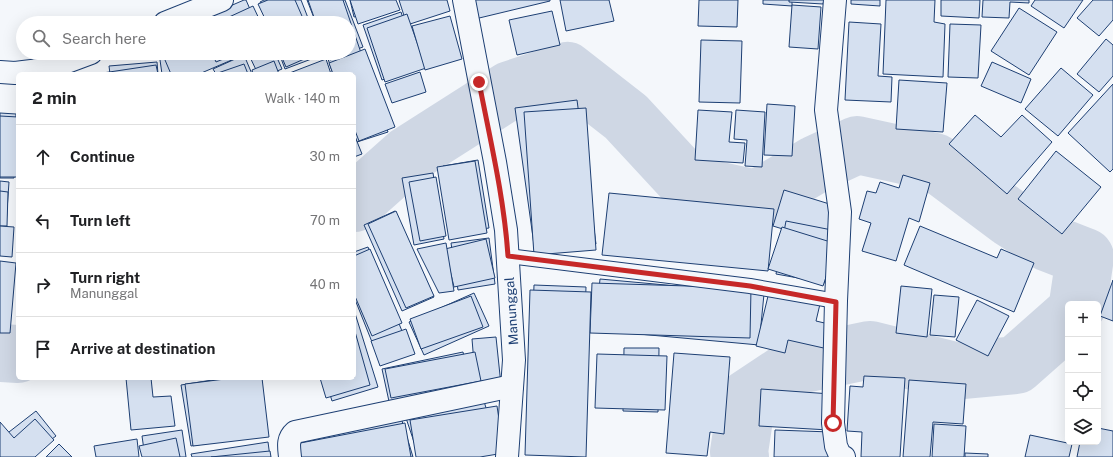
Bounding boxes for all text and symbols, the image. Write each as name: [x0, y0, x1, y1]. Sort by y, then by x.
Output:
search box: [16, 16, 356, 60]
icon: search: [30, 27, 52, 49]
text: Search here: [62, 30, 146, 47]
route end: [470, 73, 488, 91]
text: 2 min: [32, 88, 77, 108]
text: Walk · 140 m: [265, 91, 340, 106]
icon: ahead: [32, 146, 54, 168]
text: Continue: [70, 148, 135, 165]
text: 30 m: [310, 149, 340, 164]
icon: left: [32, 210, 54, 232]
text: Turn left: [70, 212, 131, 229]
text: 70 m: [310, 213, 340, 228]
text: Turn right: [70, 269, 140, 286]
icon: right: [32, 274, 54, 296]
street label: Manunggal: [502, 276, 521, 346]
text: 40 m: [309, 277, 340, 292]
text: Manunggal: [70, 286, 138, 301]
map controls: [1065, 301, 1101, 445]
button: +: [1065, 301, 1101, 337]
button: −: [1065, 337, 1101, 373]
icon: arrive: [32, 338, 54, 360]
text: Arrive at destination: [70, 340, 215, 357]
button: locate: [1065, 373, 1101, 409]
button: layers: [1065, 409, 1101, 445]
route start: [824, 414, 842, 432]

